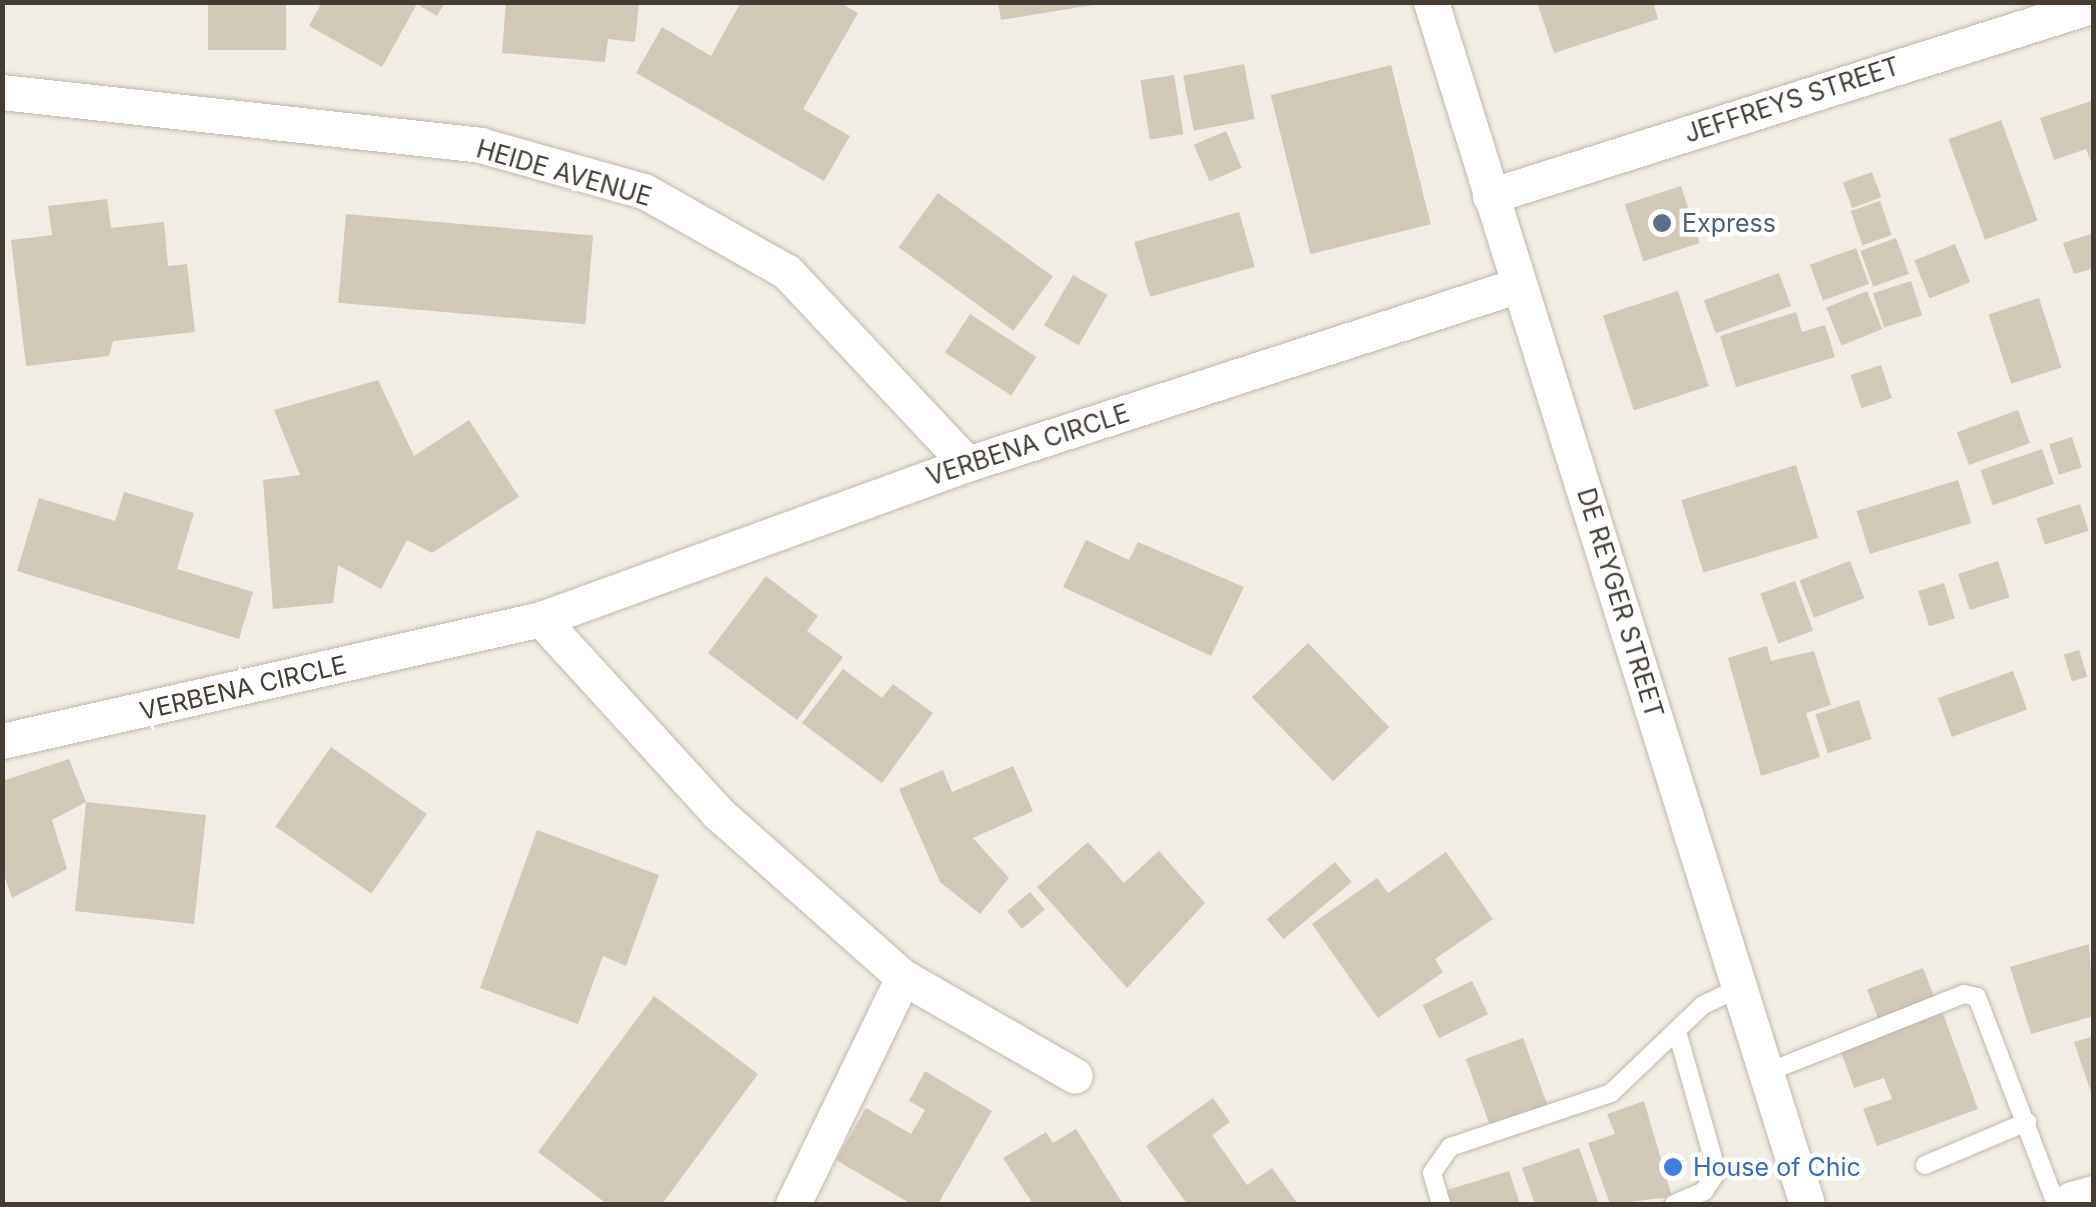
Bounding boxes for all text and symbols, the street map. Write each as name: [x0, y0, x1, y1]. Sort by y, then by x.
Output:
street label: JEFFREYS STREET: [1681, 51, 1903, 149]
street label: HEIDE AVENUE: [473, 134, 655, 212]
place label: Express: [1682, 208, 1776, 238]
marker: Express: [1651, 212, 1673, 234]
street label: VERBENA CIRCLE: [923, 398, 1133, 492]
street label: DE REYGER STREET: [1571, 485, 1669, 721]
street label: VERBENA CIRCLE: [137, 650, 349, 726]
place label: House of Chic: [1693, 1152, 1861, 1182]
marker: House of Chic: [1662, 1156, 1684, 1178]

